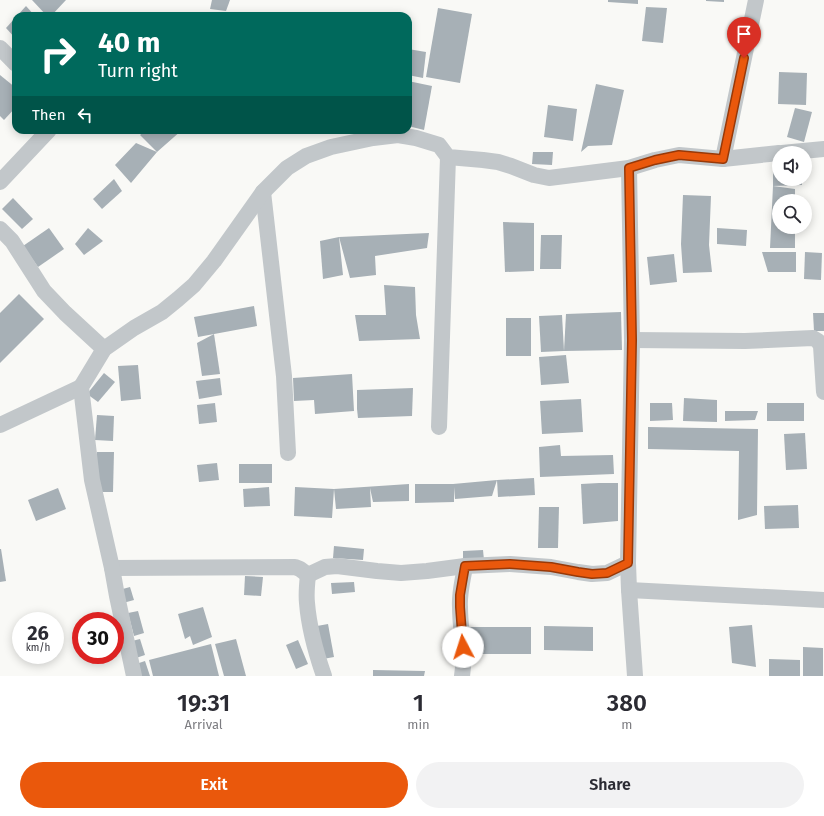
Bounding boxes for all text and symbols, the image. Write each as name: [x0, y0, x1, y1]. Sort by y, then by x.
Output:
pin: [727, 17, 761, 58]
icon: arrive: [733, 23, 755, 45]
text: 40 m: [98, 26, 161, 59]
icon: right: [32, 28, 84, 80]
text: Turn right: [98, 60, 178, 82]
icon: left: [74, 104, 96, 126]
text: Then: [32, 106, 66, 124]
map controls: [772, 146, 812, 234]
button: sound: [772, 146, 812, 186]
button: search: [772, 194, 812, 234]
speed limit sign: 30: [72, 612, 124, 664]
text: 26: [27, 621, 49, 645]
position arrow: [442, 626, 484, 668]
text: km/h: [26, 642, 50, 654]
text: 19:31: [177, 689, 230, 717]
text: 1: [413, 689, 424, 717]
text: 380: [607, 689, 647, 717]
text: Arrival: [185, 717, 223, 732]
text: min: [407, 717, 430, 732]
text: m: [621, 717, 632, 732]
button: Exit: [20, 762, 408, 808]
button: Share: [416, 762, 804, 808]

